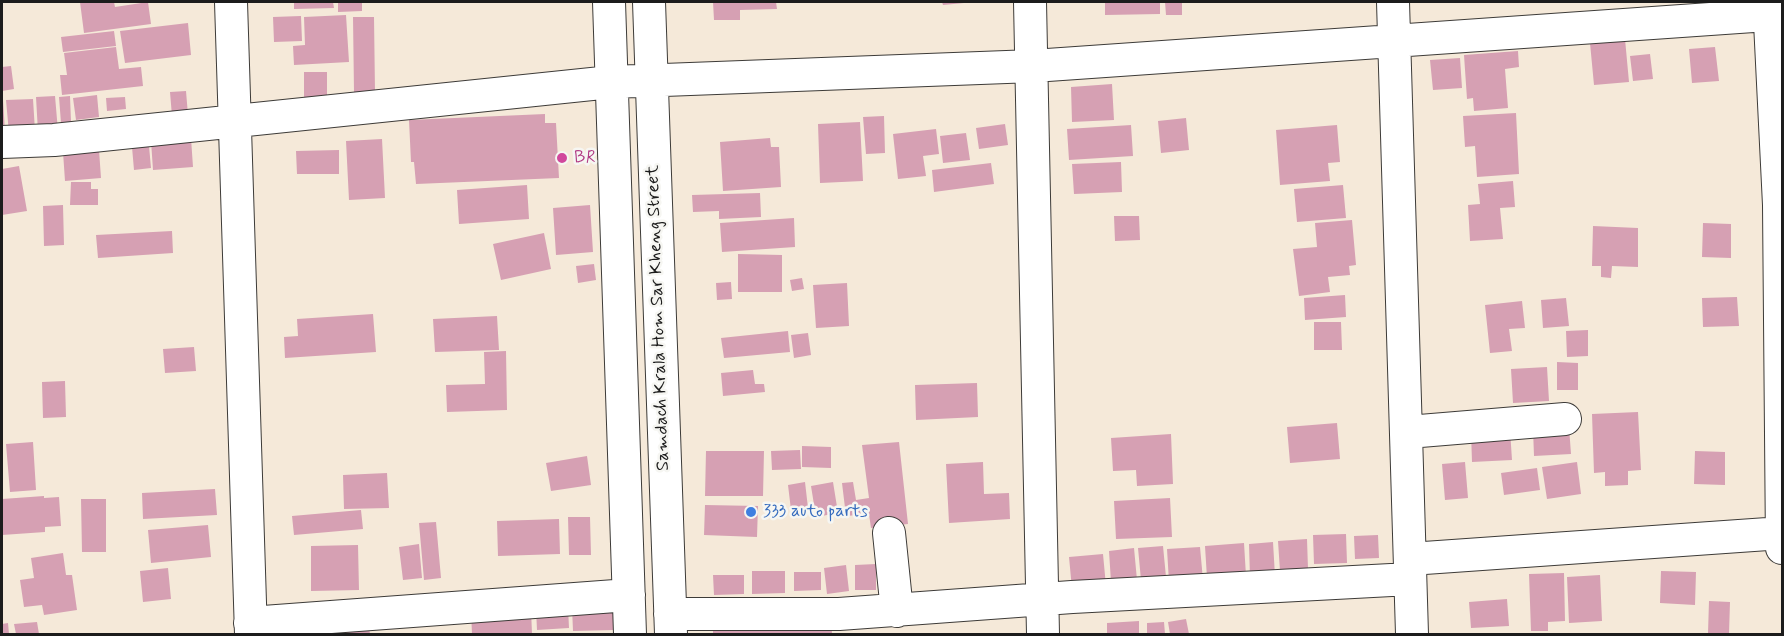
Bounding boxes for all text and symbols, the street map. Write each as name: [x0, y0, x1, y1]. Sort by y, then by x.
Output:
place label: BR: [574, 147, 596, 169]
marker: BR: [555, 151, 569, 165]
street label: Samdach Krala Hom Sar Kheng Street: [643, 165, 675, 471]
place label: 333 auto parts: [763, 501, 868, 523]
marker: 333 auto parts: [744, 505, 758, 519]

